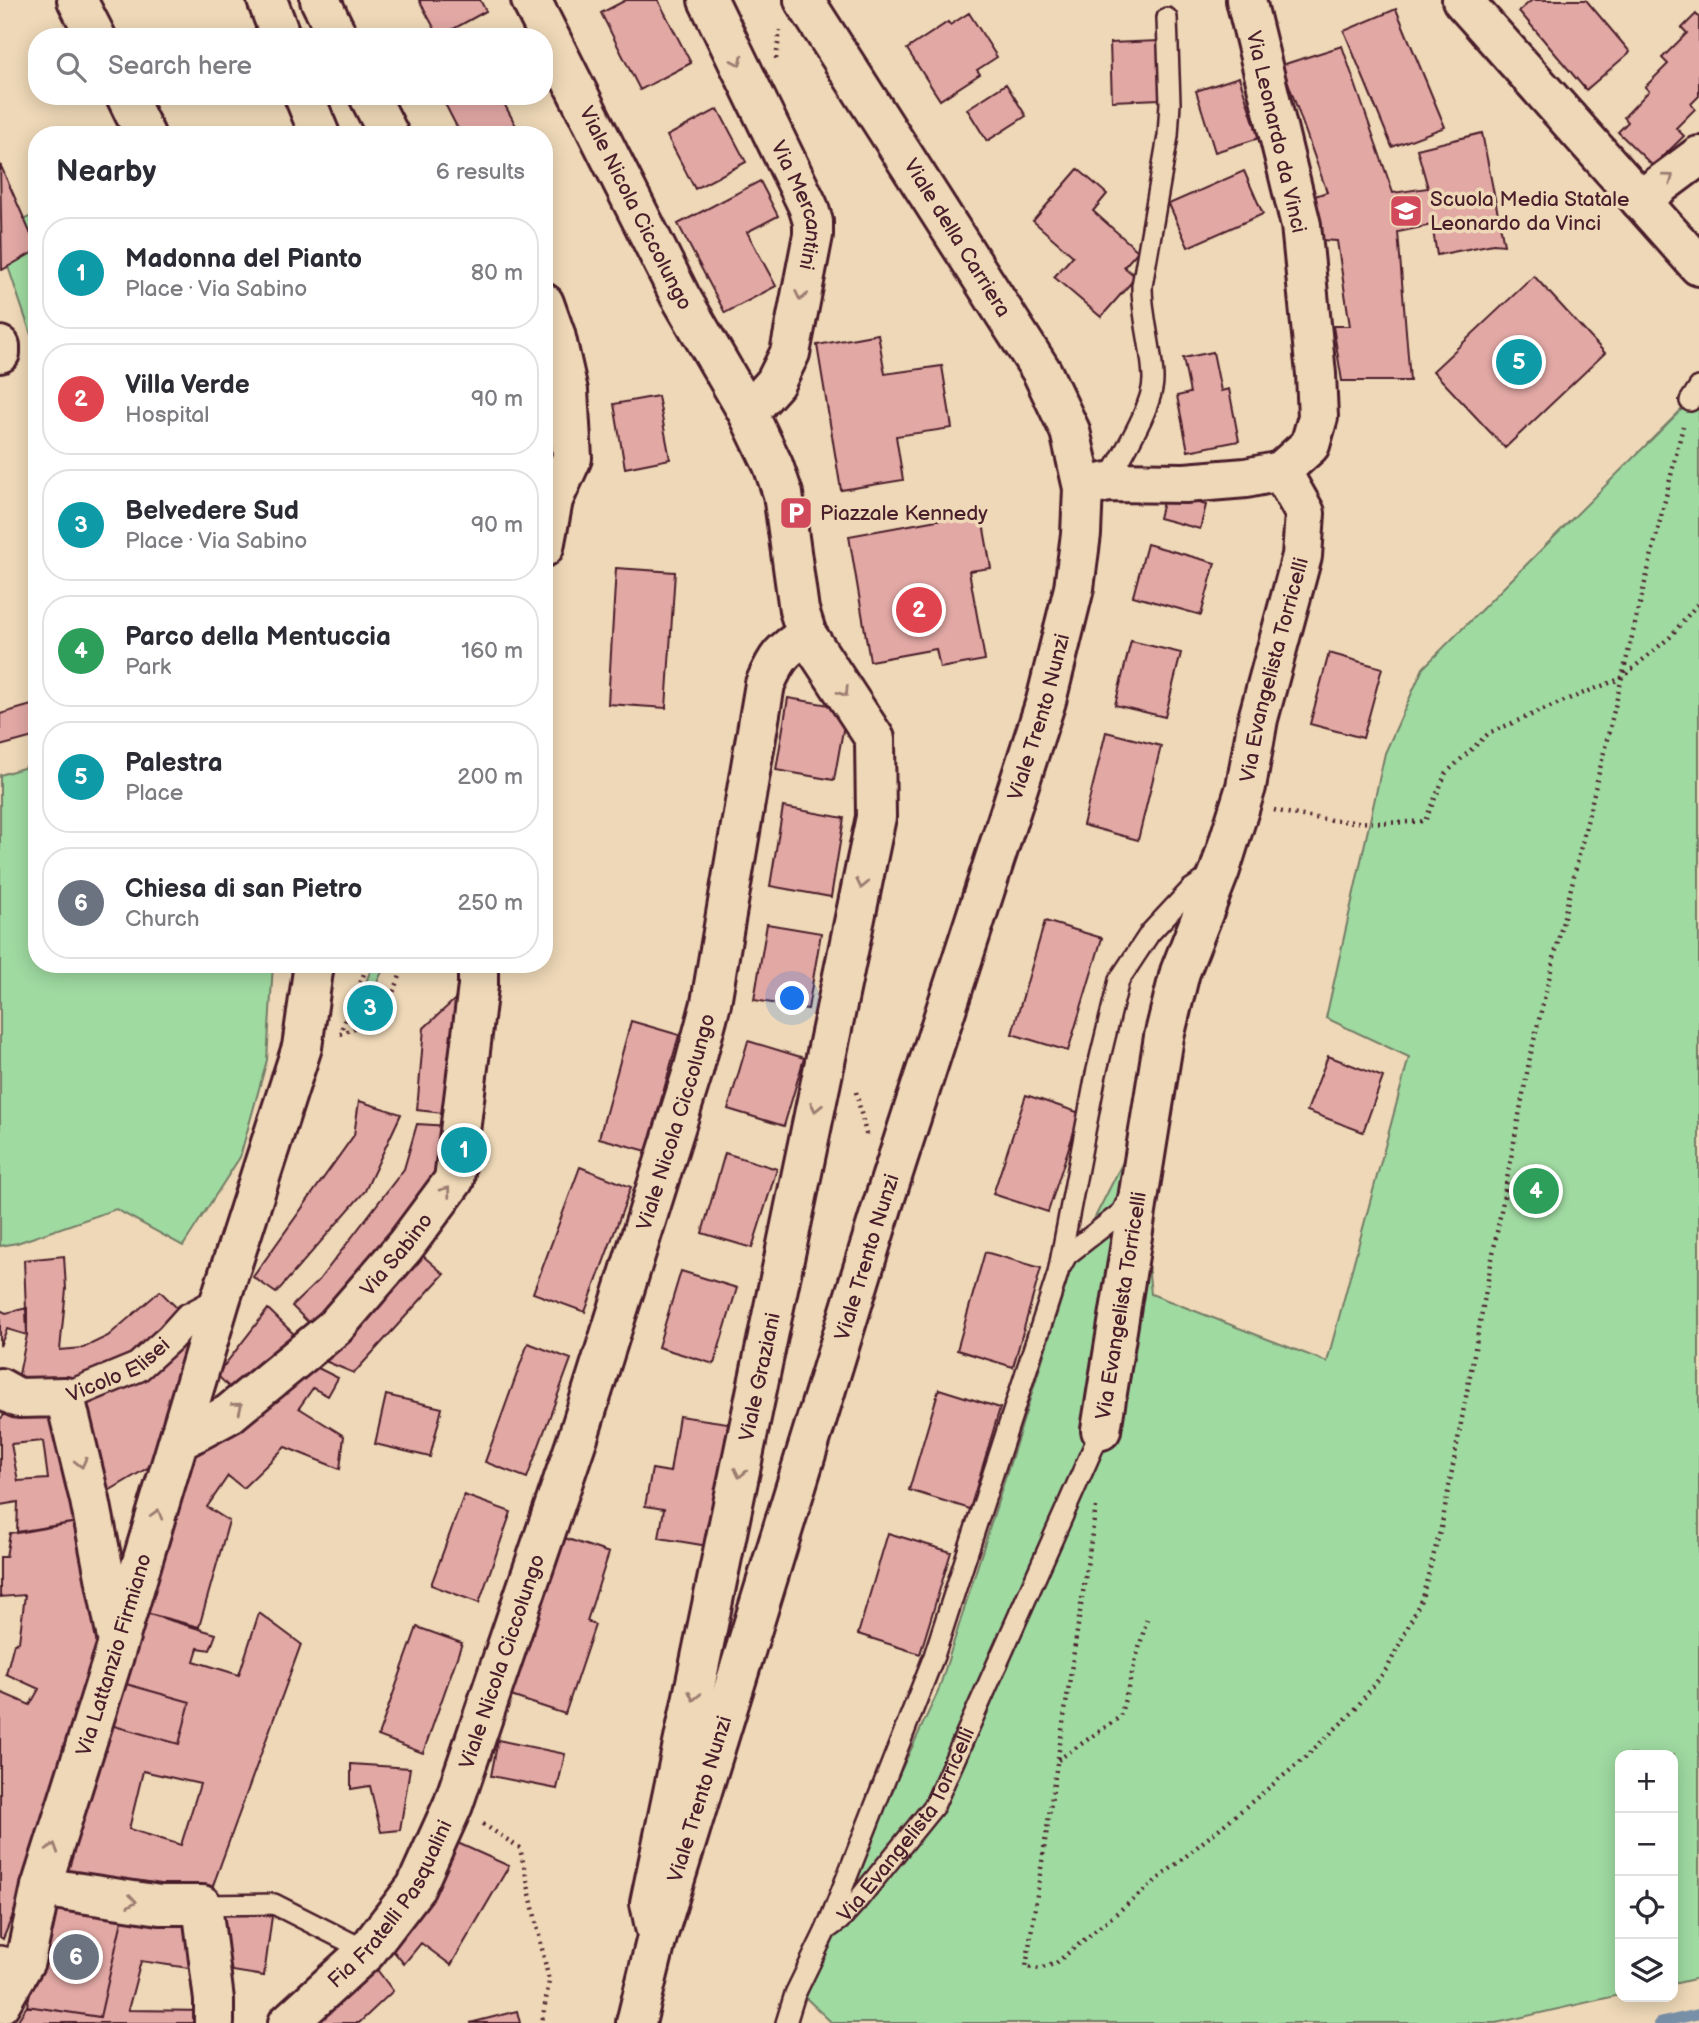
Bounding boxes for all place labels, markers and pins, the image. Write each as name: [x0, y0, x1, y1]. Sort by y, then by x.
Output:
place label: Scuola Media Statale Leonardo da Vinci: [1430, 187, 1629, 236]
school or university icon: Scuola Media Statale Leonardo da Vinci: [1387, 192, 1425, 230]
pin: 5: [1496, 336, 1542, 388]
parking icon: Piazzale Kennedy: [777, 494, 815, 532]
place label: Piazzale Kennedy: [820, 501, 988, 526]
pin: 2: [896, 584, 942, 636]
pin: 3: [347, 982, 393, 1034]
pin: 1: [441, 1124, 487, 1176]
pin: 4: [1513, 1165, 1559, 1217]
pin: 6: [53, 1931, 99, 1983]

